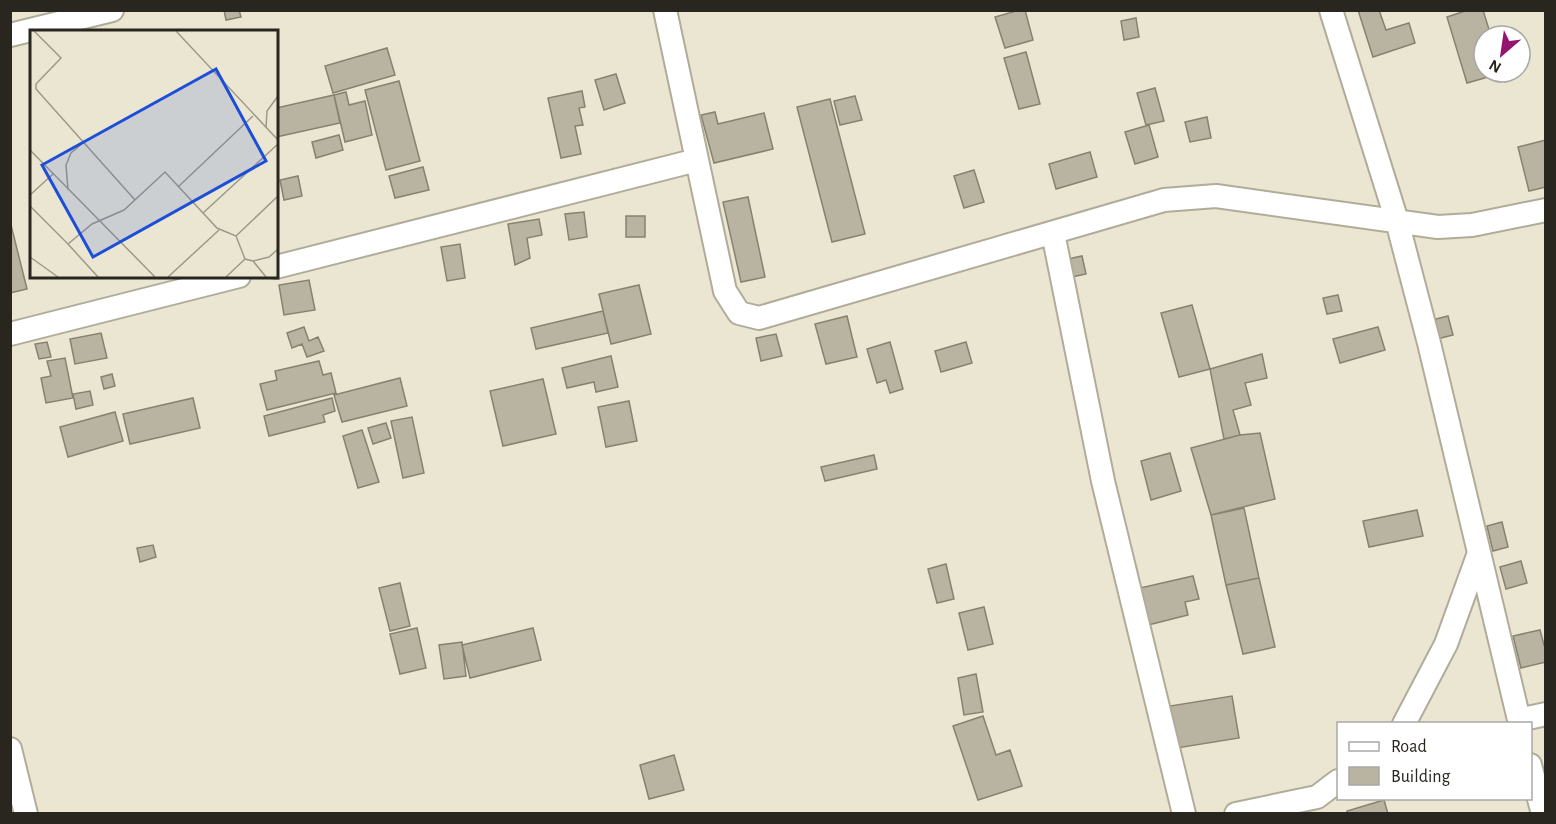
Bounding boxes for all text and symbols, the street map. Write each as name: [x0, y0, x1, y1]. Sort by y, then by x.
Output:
north arrow: [1472, 24, 1532, 84]
inset map: [30, 30, 278, 278]
text: N: [1486, 57, 1504, 76]
legend: [1337, 722, 1532, 800]
text: Road: [1391, 738, 1427, 756]
text: Building: [1391, 768, 1451, 786]

